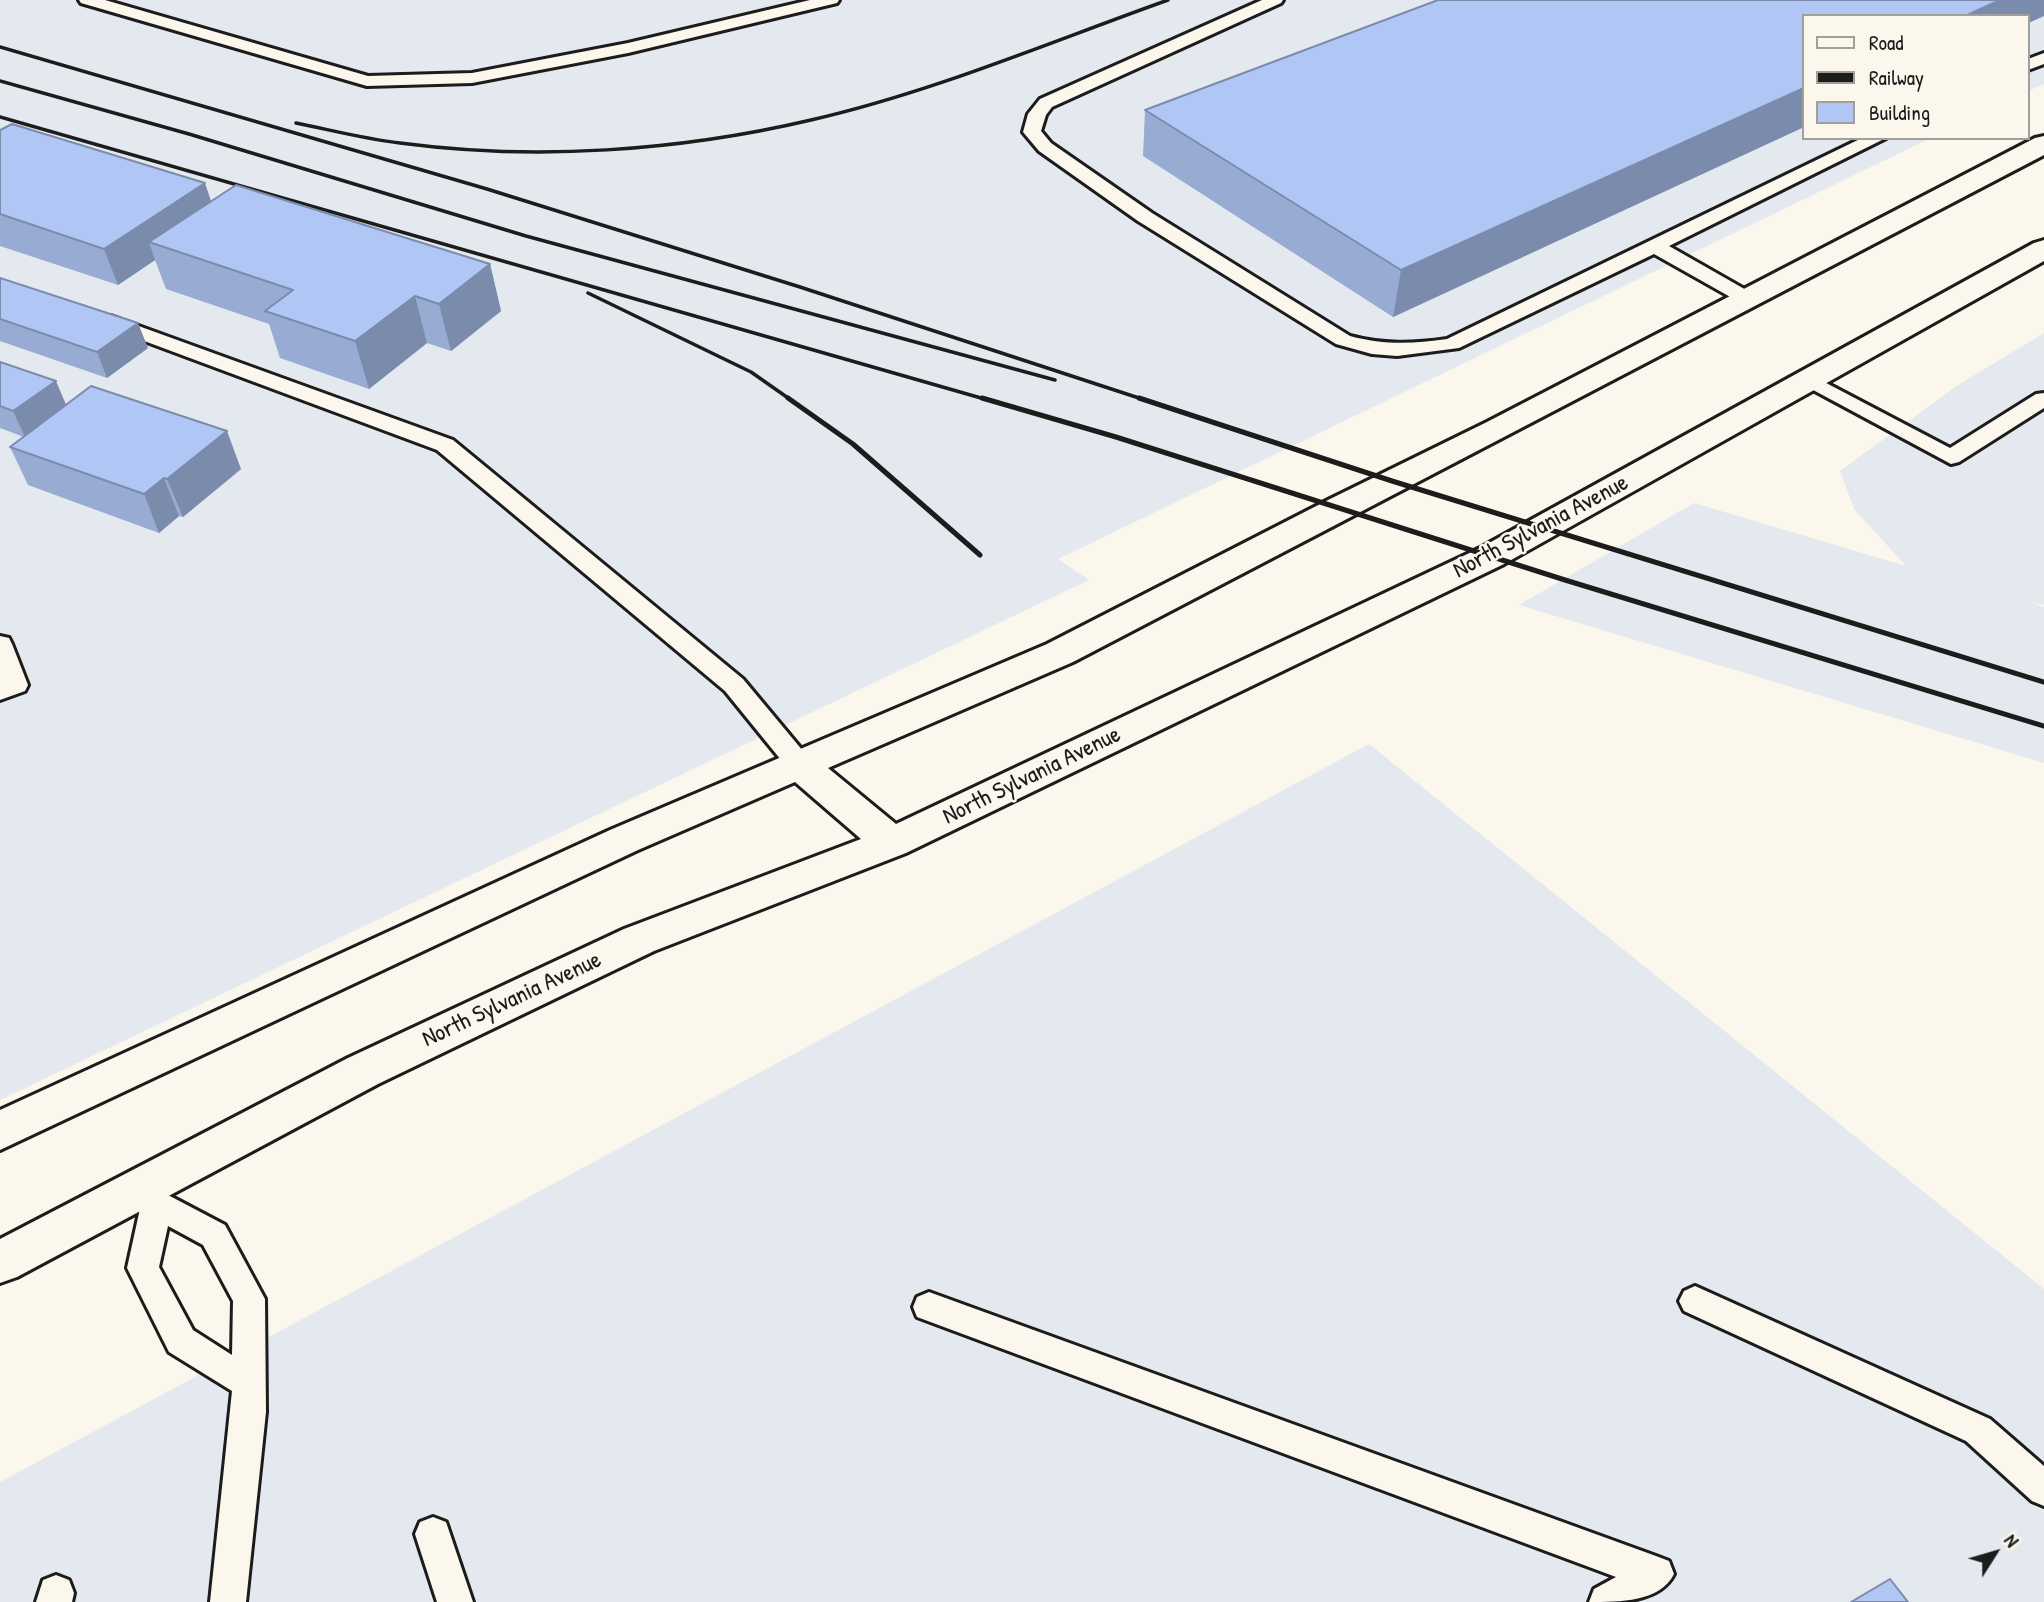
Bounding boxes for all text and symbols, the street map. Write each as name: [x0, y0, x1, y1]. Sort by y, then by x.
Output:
legend: [1802, 14, 2030, 140]
text: Road: [1869, 28, 1903, 57]
text: Railway: [1869, 63, 1924, 92]
text: Building: [1869, 98, 1930, 127]
street label: North Sylvania Avenue: [1449, 469, 1633, 585]
street label: North Sylvania Avenue: [938, 721, 1126, 831]
street label: North Sylvania Avenue: [418, 946, 606, 1054]
north arrow: [1960, 1518, 2030, 1588]
text: N: [1998, 1528, 2025, 1552]

